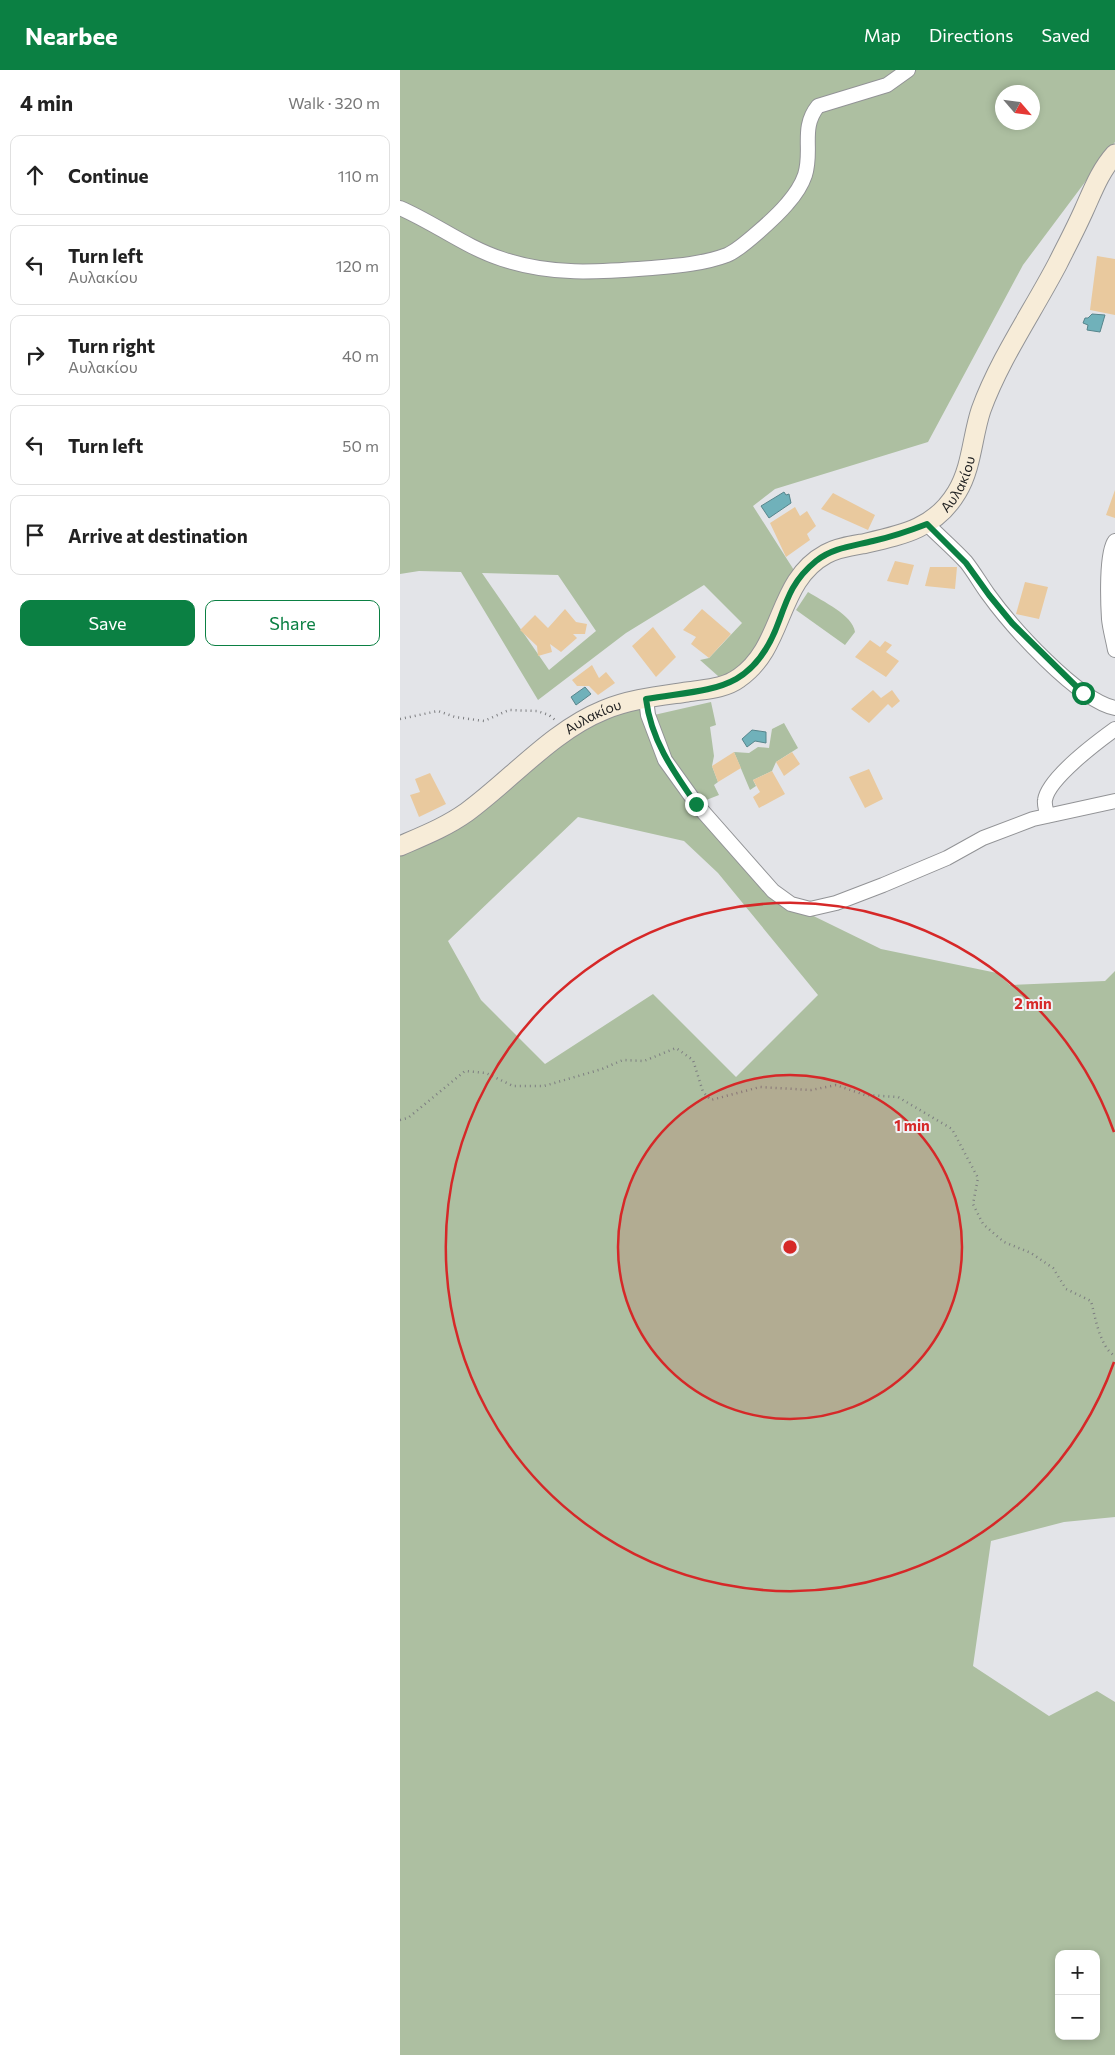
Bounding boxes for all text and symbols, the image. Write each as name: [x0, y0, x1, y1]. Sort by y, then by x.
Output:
text: Nearbee: [25, 21, 118, 50]
text: Map: [864, 24, 901, 46]
text: Directions: [929, 24, 1013, 46]
text: Saved: [1041, 24, 1090, 46]
north arrow: [995, 85, 1040, 130]
text: 4 min: [20, 90, 73, 115]
text: Walk · 320 m: [288, 93, 380, 112]
icon: ahead: [21, 161, 49, 189]
text: Continue: [68, 164, 148, 187]
text: 110 m: [338, 166, 379, 185]
text: Turn left: [68, 244, 143, 267]
icon: left: [21, 251, 49, 279]
text: 120 m: [336, 256, 379, 275]
text: Αυλακίου: [68, 267, 138, 286]
text: Turn right: [68, 334, 155, 357]
icon: right: [21, 341, 49, 369]
text: 40 m: [342, 346, 379, 365]
text: Αυλακίου: [68, 357, 138, 376]
icon: left: [21, 431, 49, 459]
text: Turn left: [68, 434, 143, 457]
text: 50 m: [342, 436, 379, 455]
street label: Αυλακίου: [936, 454, 978, 516]
icon: arrive: [21, 521, 49, 549]
text: Arrive at destination: [68, 524, 248, 547]
button: Save: [20, 600, 195, 646]
button: Share: [205, 600, 380, 646]
route start: [1072, 682, 1095, 705]
street label: Αυλακίου: [561, 695, 623, 737]
route end: [685, 793, 708, 816]
text: 2 min: [1014, 994, 1052, 1012]
text: 1 min: [894, 1116, 930, 1134]
centre of rings: [781, 1238, 799, 1256]
map controls: [1055, 1950, 1100, 2040]
button: +: [1055, 1950, 1100, 1995]
button: −: [1055, 1995, 1100, 2040]

